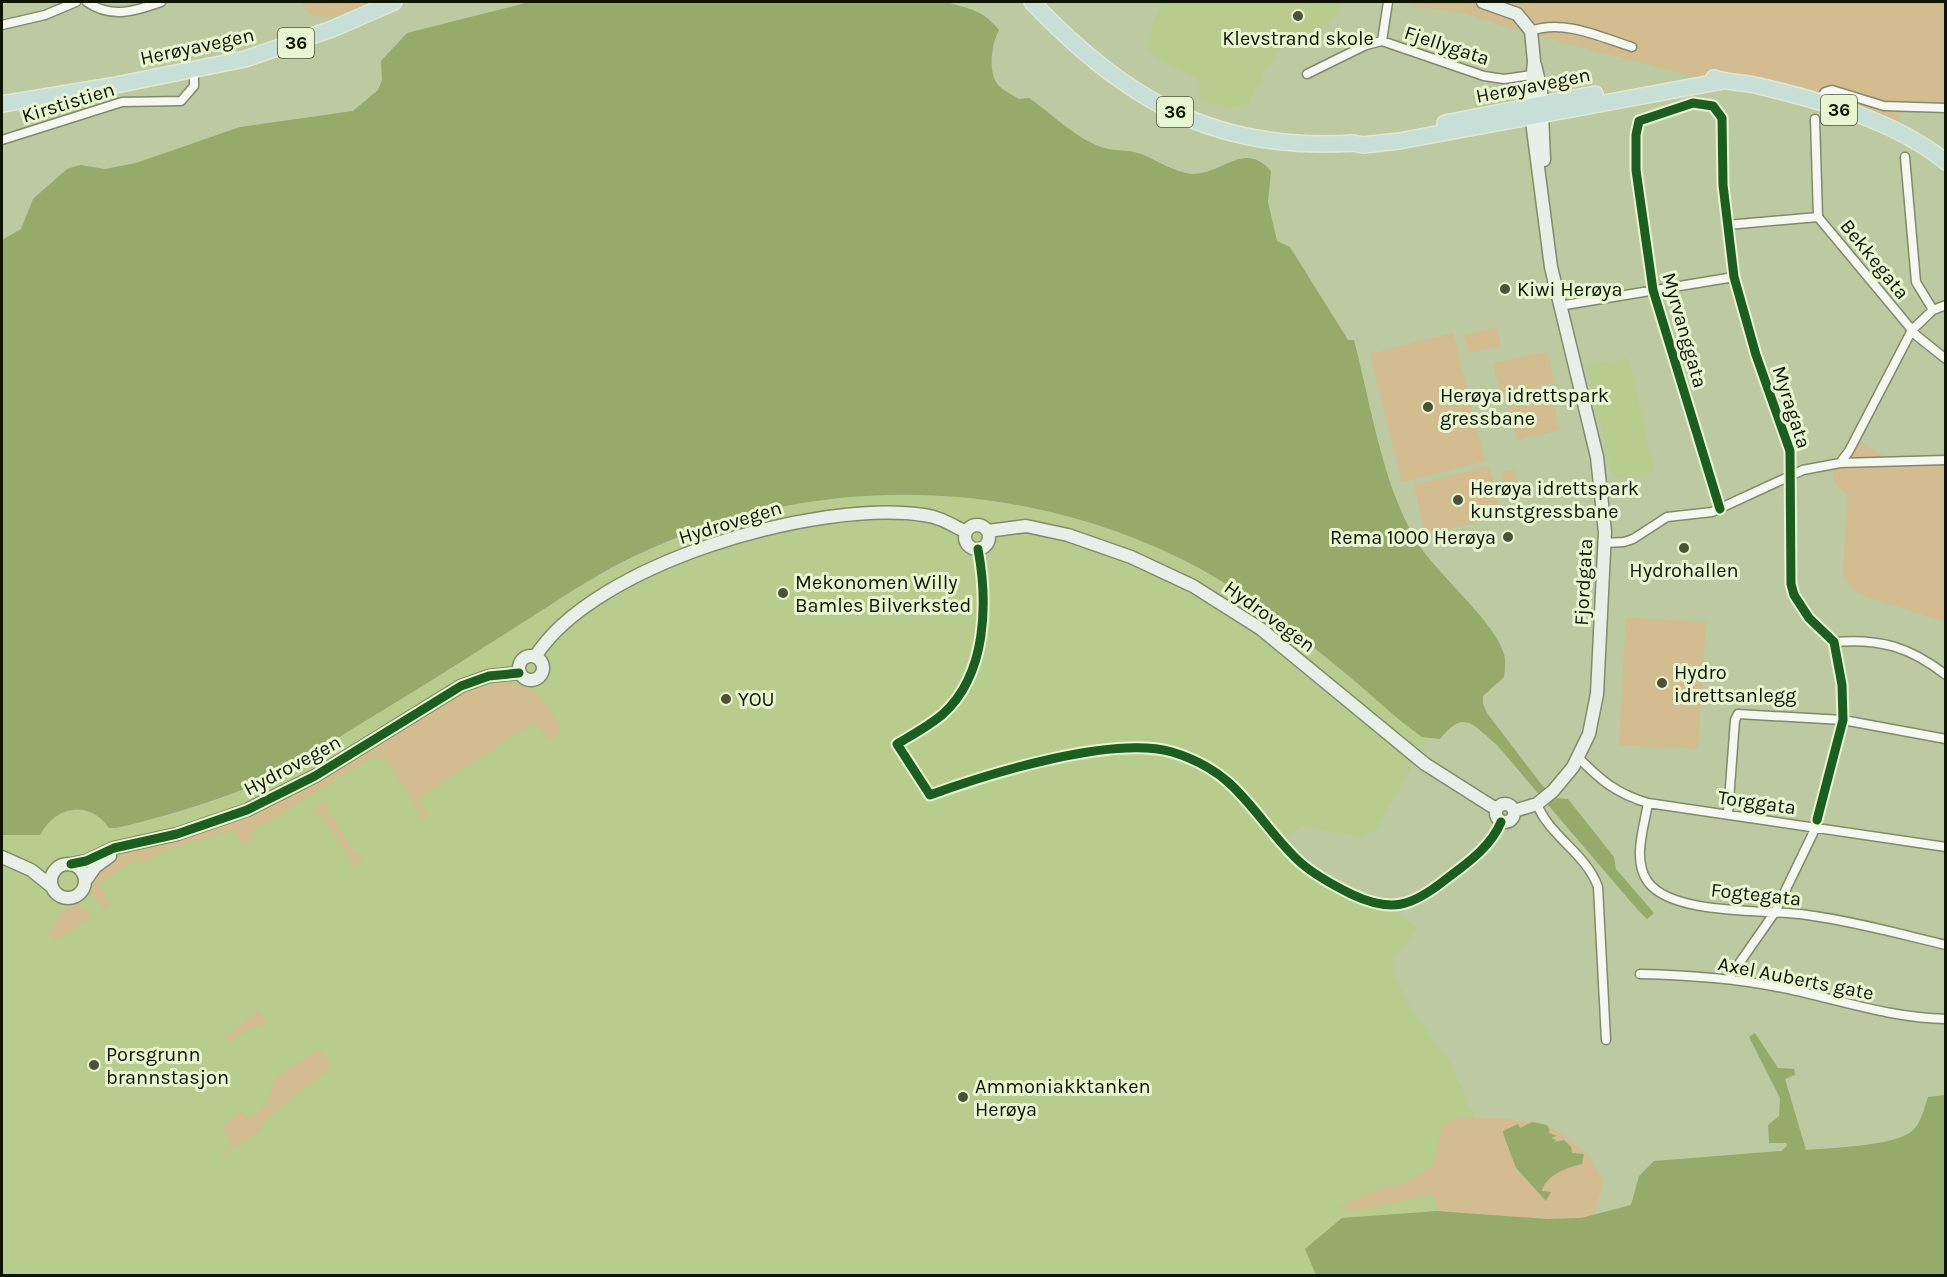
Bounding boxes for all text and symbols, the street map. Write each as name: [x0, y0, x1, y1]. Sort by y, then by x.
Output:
marker: Klevstrand skole: [1291, 9, 1305, 23]
street label: Fjellygata: [1401, 21, 1492, 70]
street label: Herøyavegen: [138, 23, 256, 70]
place label: Klevstrand skole: [1222, 27, 1374, 50]
road number: 36: [278, 28, 314, 58]
street label: Herøyavegen: [1474, 63, 1592, 108]
street label: Kirstistien: [19, 77, 117, 127]
road number: 36: [1821, 95, 1857, 125]
road number: 36: [1157, 97, 1193, 127]
street label: Bekkegata: [1835, 215, 1914, 304]
street label: Myrvanggata: [1657, 270, 1712, 390]
place label: Kiwi Herøya: [1517, 278, 1622, 301]
marker: Kiwi Herøya: [1498, 282, 1512, 296]
street label: Myragata: [1767, 363, 1816, 451]
place label: Herøya idrettspark gressbane: [1440, 384, 1609, 430]
marker: Herøya idrettspark gressbane: [1421, 400, 1435, 414]
place label: Herøya idrettspark kunstgressbane: [1470, 477, 1639, 523]
marker: Herøya idrettspark kunstgressbane: [1451, 493, 1465, 507]
street label: Hydrovegen: [676, 496, 784, 549]
place label: Rema 1000 Herøya: [1330, 526, 1496, 549]
marker: Rema 1000 Herøya: [1501, 530, 1515, 544]
street label: Fjordgata: [1570, 538, 1597, 626]
marker: Hydrohallen: [1677, 541, 1691, 555]
place label: Hydrohallen: [1629, 559, 1739, 582]
place label: Mekonomen Willy Bamles Bilverksted: [795, 571, 971, 617]
street label: Hydrovegen: [1220, 576, 1320, 657]
marker: Mekonomen Willy Bamles Bilverksted: [776, 586, 790, 600]
place label: Hydro idrettsanlegg: [1674, 661, 1796, 707]
marker: Hydro idrettsanlegg: [1655, 676, 1669, 690]
place label: YOU: [738, 688, 775, 711]
marker: YOU: [719, 692, 733, 706]
street label: Hydrovegen: [240, 730, 345, 801]
street label: Torggata: [1717, 786, 1797, 819]
street label: Fogtegata: [1710, 878, 1802, 911]
street label: Axel Auberts gate: [1716, 952, 1876, 1005]
place label: Porsgrunn brannstasjon: [106, 1043, 229, 1089]
marker: Porsgrunn brannstasjon: [87, 1058, 101, 1072]
place label: Ammoniakktanken Herøya: [975, 1075, 1151, 1121]
marker: Ammoniakktanken Herøya: [956, 1090, 970, 1104]

